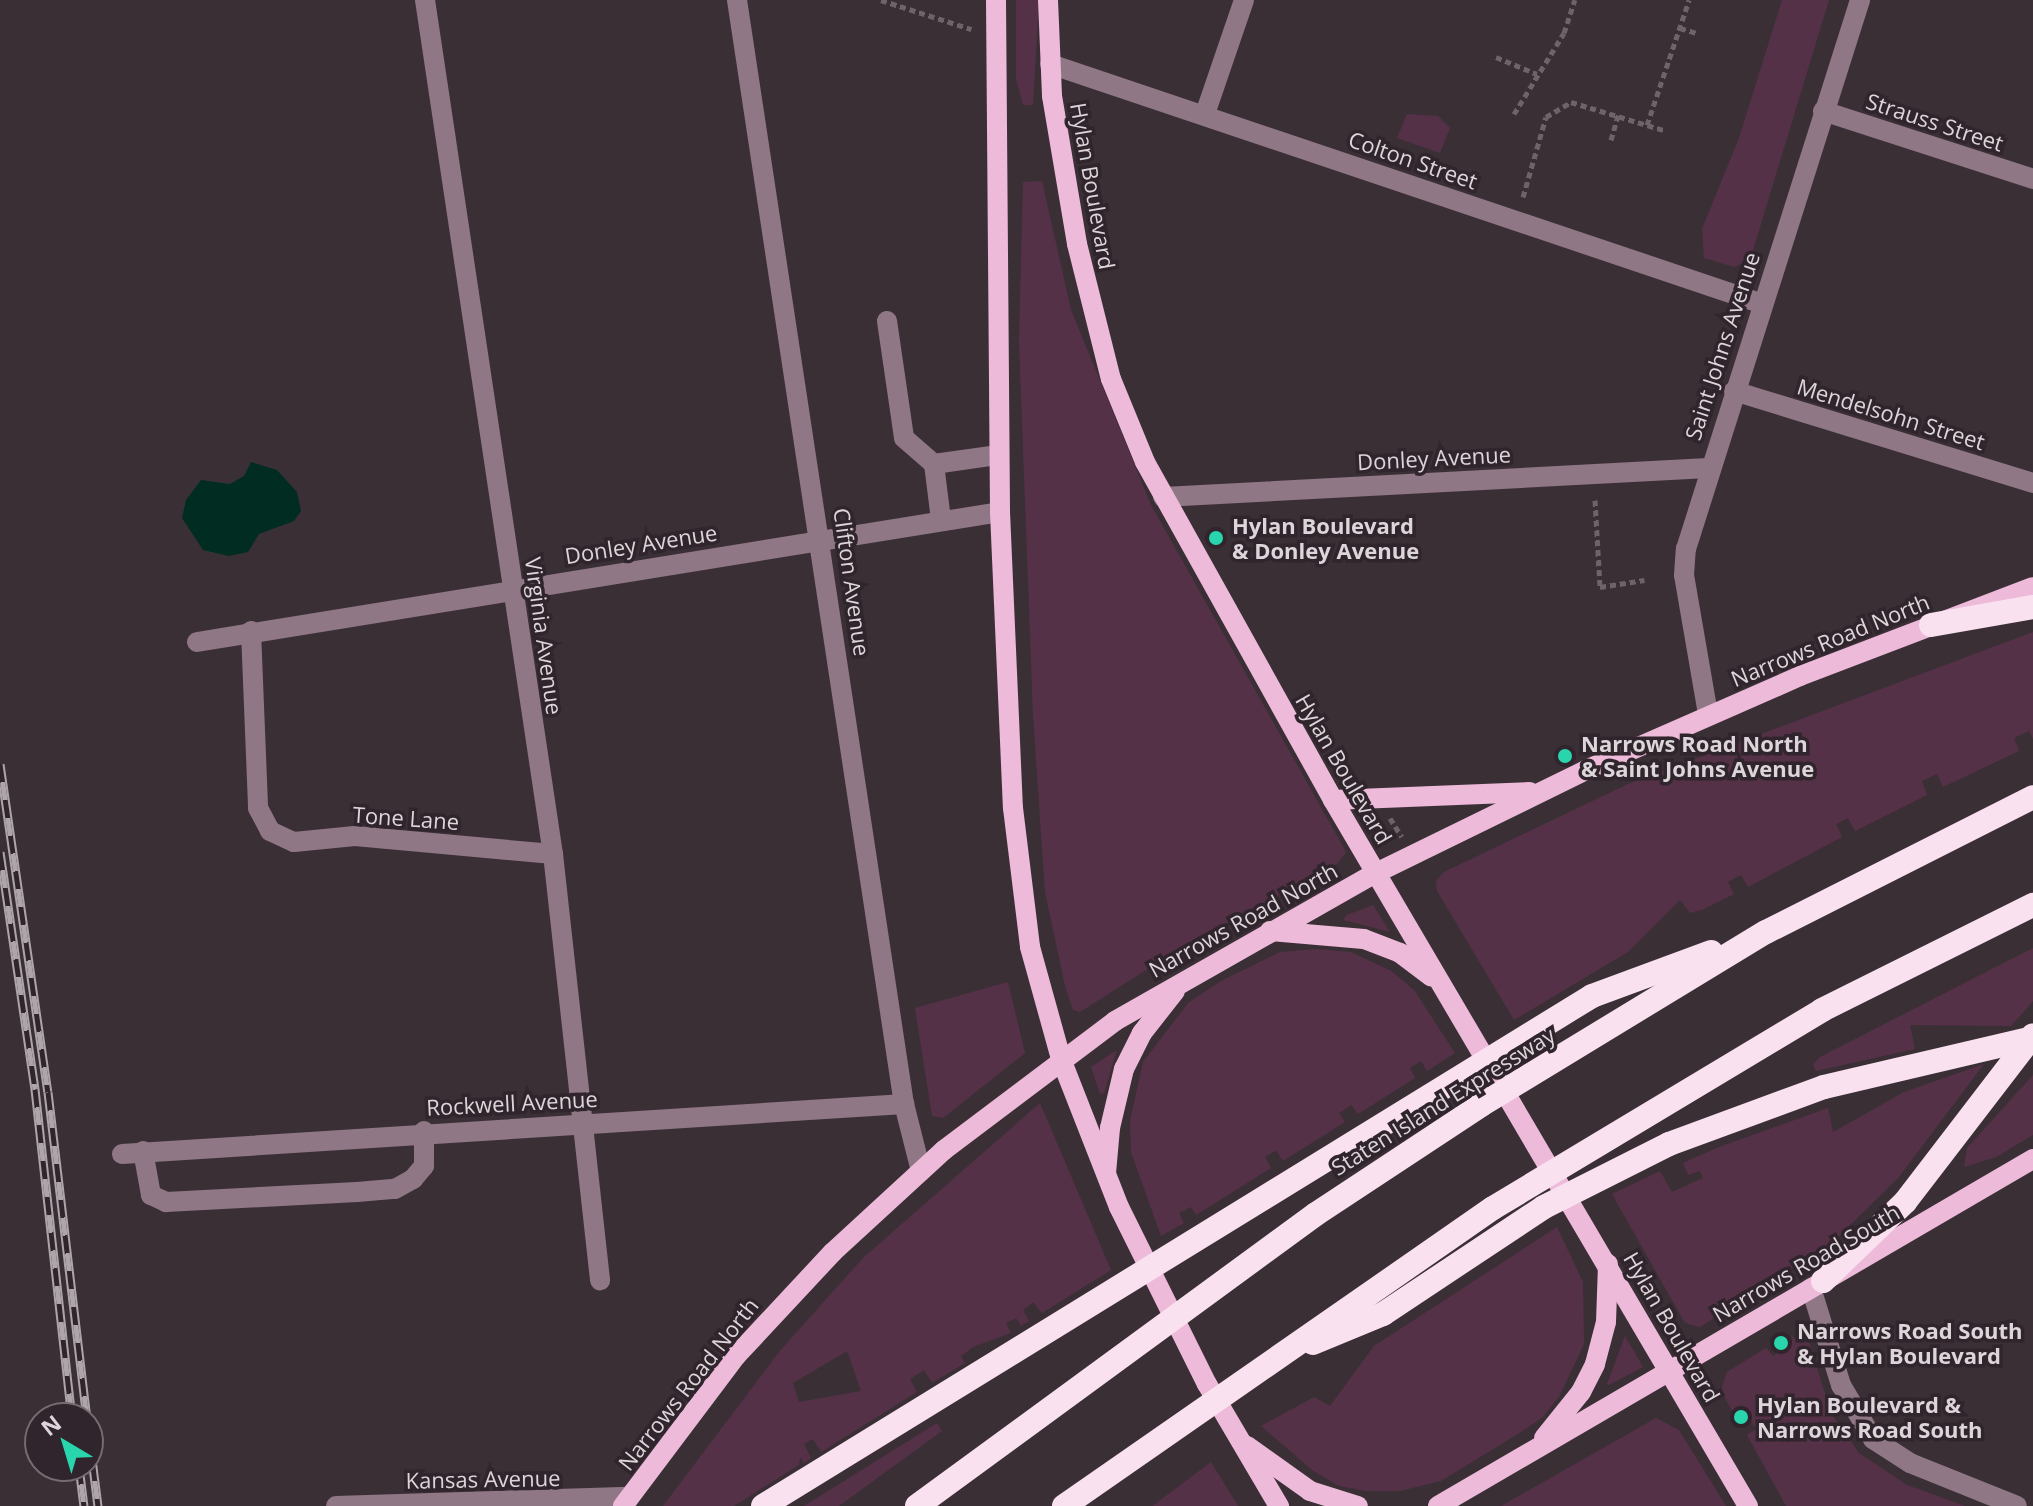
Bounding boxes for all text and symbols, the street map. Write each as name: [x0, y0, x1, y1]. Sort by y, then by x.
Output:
street label: Strauss Street: [1863, 87, 2007, 157]
street label: Hylan Boulevard: [1065, 101, 1121, 271]
street label: Colton Street: [1345, 126, 1481, 194]
street label: Saint Johns Avenue: [1679, 249, 1765, 443]
street label: Mendelsohn Street: [1794, 373, 1988, 455]
street label: Donley Avenue: [1356, 441, 1512, 475]
street label: Clifton Avenue: [829, 506, 875, 658]
place label: Hylan Boulevard & Donley Avenue: [1232, 512, 1419, 564]
street label: Donley Avenue: [563, 519, 719, 569]
marker: Hylan Boulevard & Donley Avenue: [1207, 529, 1225, 547]
street label: Virginia Avenue: [520, 556, 568, 716]
street label: Narrows Road North: [1727, 588, 1933, 692]
street label: Hylan Boulevard: [1290, 689, 1398, 849]
place label: Narrows Road North & Saint Johns Avenue: [1581, 730, 1814, 782]
marker: Narrows Road North & Saint Johns Avenue: [1556, 747, 1574, 765]
street label: Tone Lane: [352, 801, 460, 835]
street label: Narrows Road North: [1144, 857, 1342, 983]
street label: Staten Island Expressway: [1326, 1021, 1560, 1181]
street label: Rockwell Avenue: [426, 1085, 598, 1121]
street label: Narrows Road South: [1708, 1199, 1904, 1327]
street label: Hylan Boulevard: [1618, 1247, 1726, 1407]
street label: Narrows Road North: [612, 1293, 764, 1475]
place label: Narrows Road South & Hylan Boulevard: [1797, 1317, 2023, 1368]
marker: Narrows Road South & Hylan Boulevard: [1772, 1334, 1790, 1352]
place label: Hylan Boulevard & Narrows Road South: [1757, 1391, 1983, 1442]
north arrow: [24, 1402, 104, 1482]
text: N: [34, 1407, 67, 1442]
marker: Hylan Boulevard & Narrows Road South: [1732, 1408, 1750, 1426]
street label: Kansas Avenue: [405, 1464, 561, 1494]

